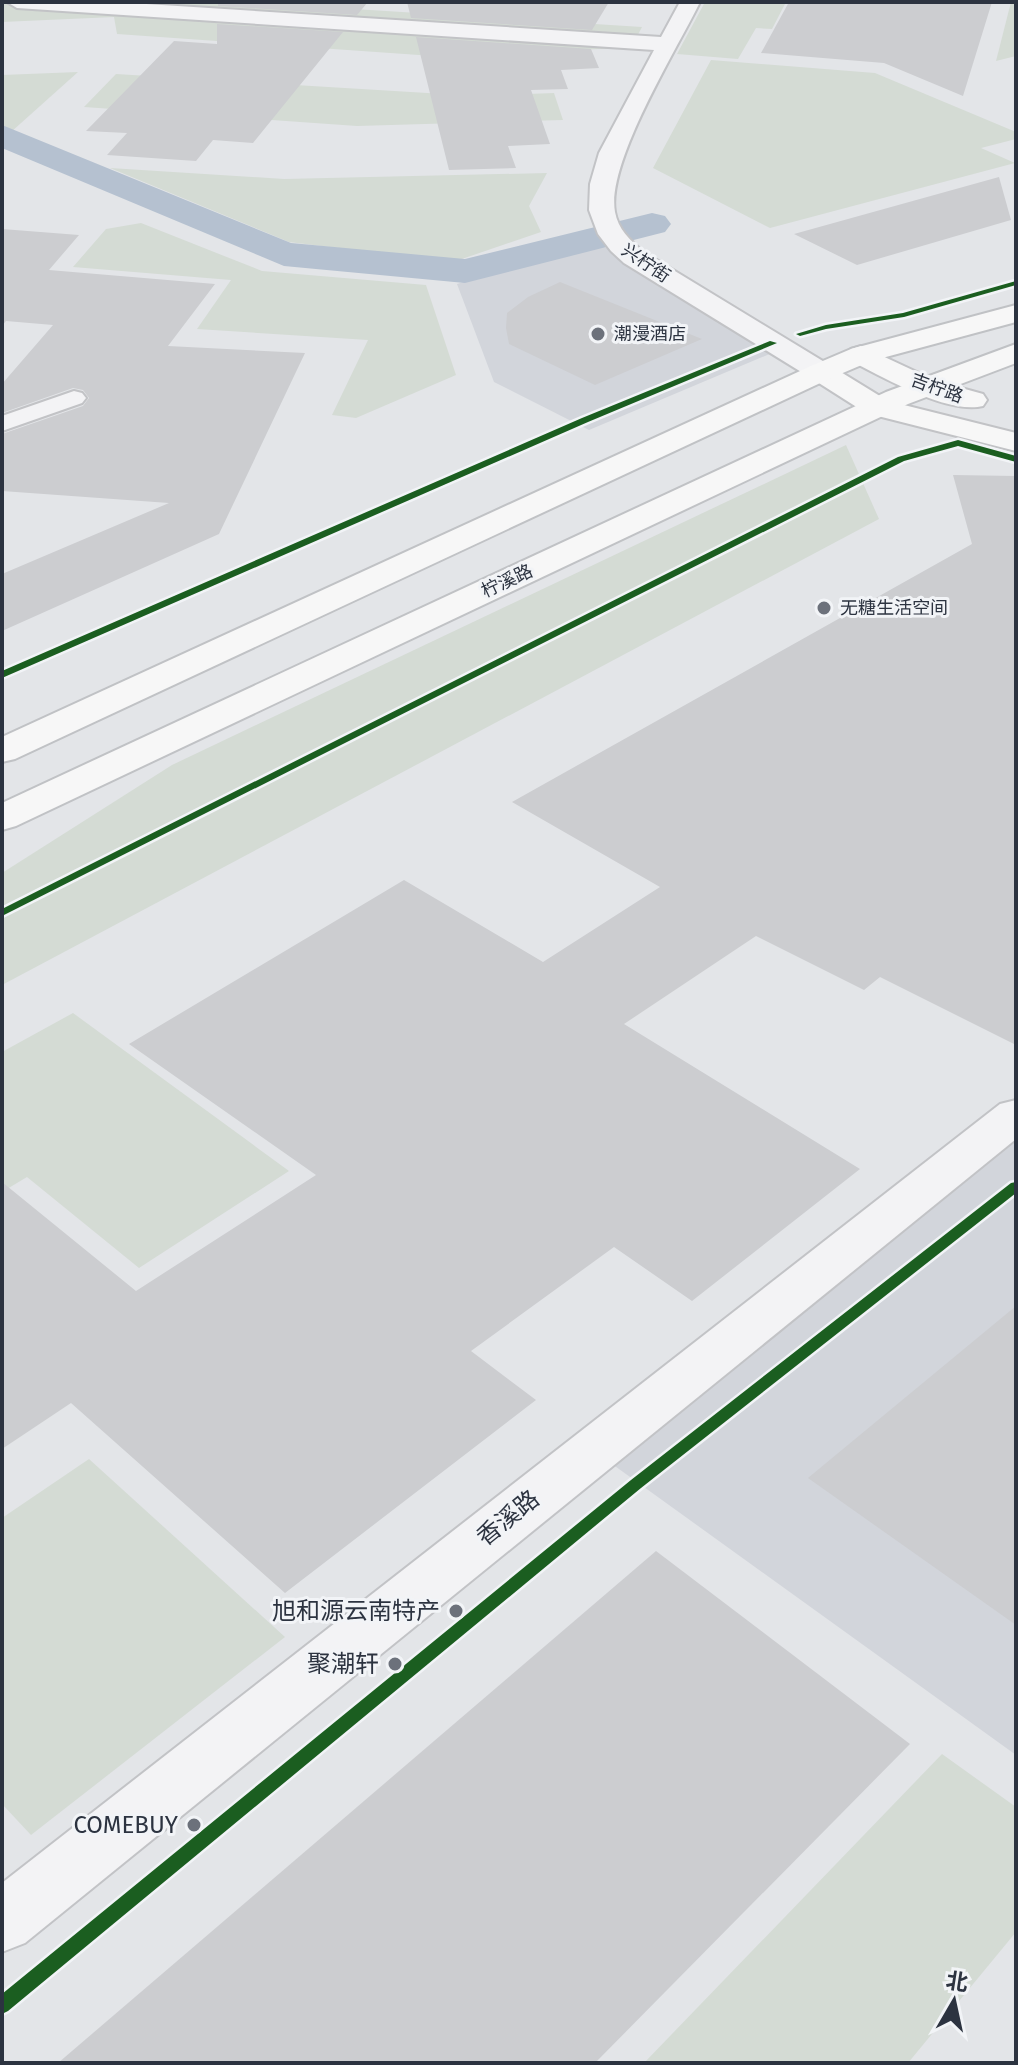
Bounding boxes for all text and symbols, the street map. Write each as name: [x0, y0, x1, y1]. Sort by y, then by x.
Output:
street label: 兴柠街: [617, 239, 675, 287]
place label: 潮漫酒店: [614, 323, 686, 345]
marker: 潮漫酒店: [589, 325, 607, 343]
street label: 吉柠路: [908, 368, 966, 408]
street label: 柠溪路: [478, 560, 536, 602]
place label: 无糖生活空间: [840, 597, 948, 619]
marker: 无糖生活空间: [815, 599, 833, 617]
street label: 香溪路: [471, 1484, 545, 1552]
place label: 旭和源云南特产: [272, 1597, 440, 1625]
marker: 旭和源云南特产: [447, 1602, 465, 1620]
place label: 聚潮轩: [307, 1650, 379, 1678]
marker: 聚潮轩: [386, 1655, 404, 1673]
place label: COMEBUY: [73, 1811, 179, 1839]
marker: COMEBUY: [185, 1816, 203, 1834]
north arrow: [914, 1961, 994, 2041]
text: 北: [944, 1967, 970, 1997]

